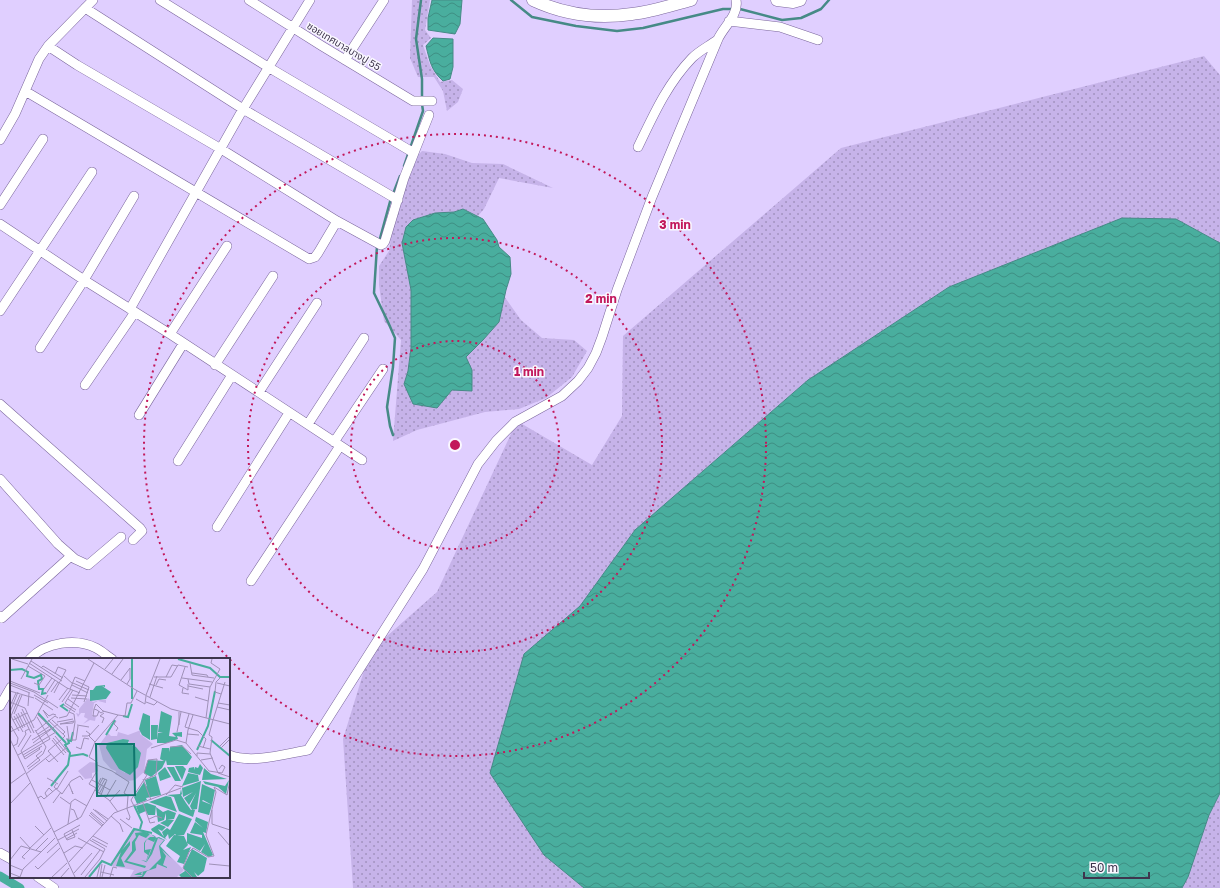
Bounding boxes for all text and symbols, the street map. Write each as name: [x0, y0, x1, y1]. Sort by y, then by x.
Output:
street label: ซอยเทศบาลบางปู 55: [304, 19, 383, 74]
text: 3 min: [659, 217, 691, 232]
text: 2 min: [585, 291, 617, 306]
text: 1 min: [514, 364, 544, 379]
centre of rings: [448, 438, 462, 452]
inset map: [10, 658, 230, 878]
scale bar: [1084, 854, 1149, 880]
text: 50 m: [1090, 860, 1118, 875]

